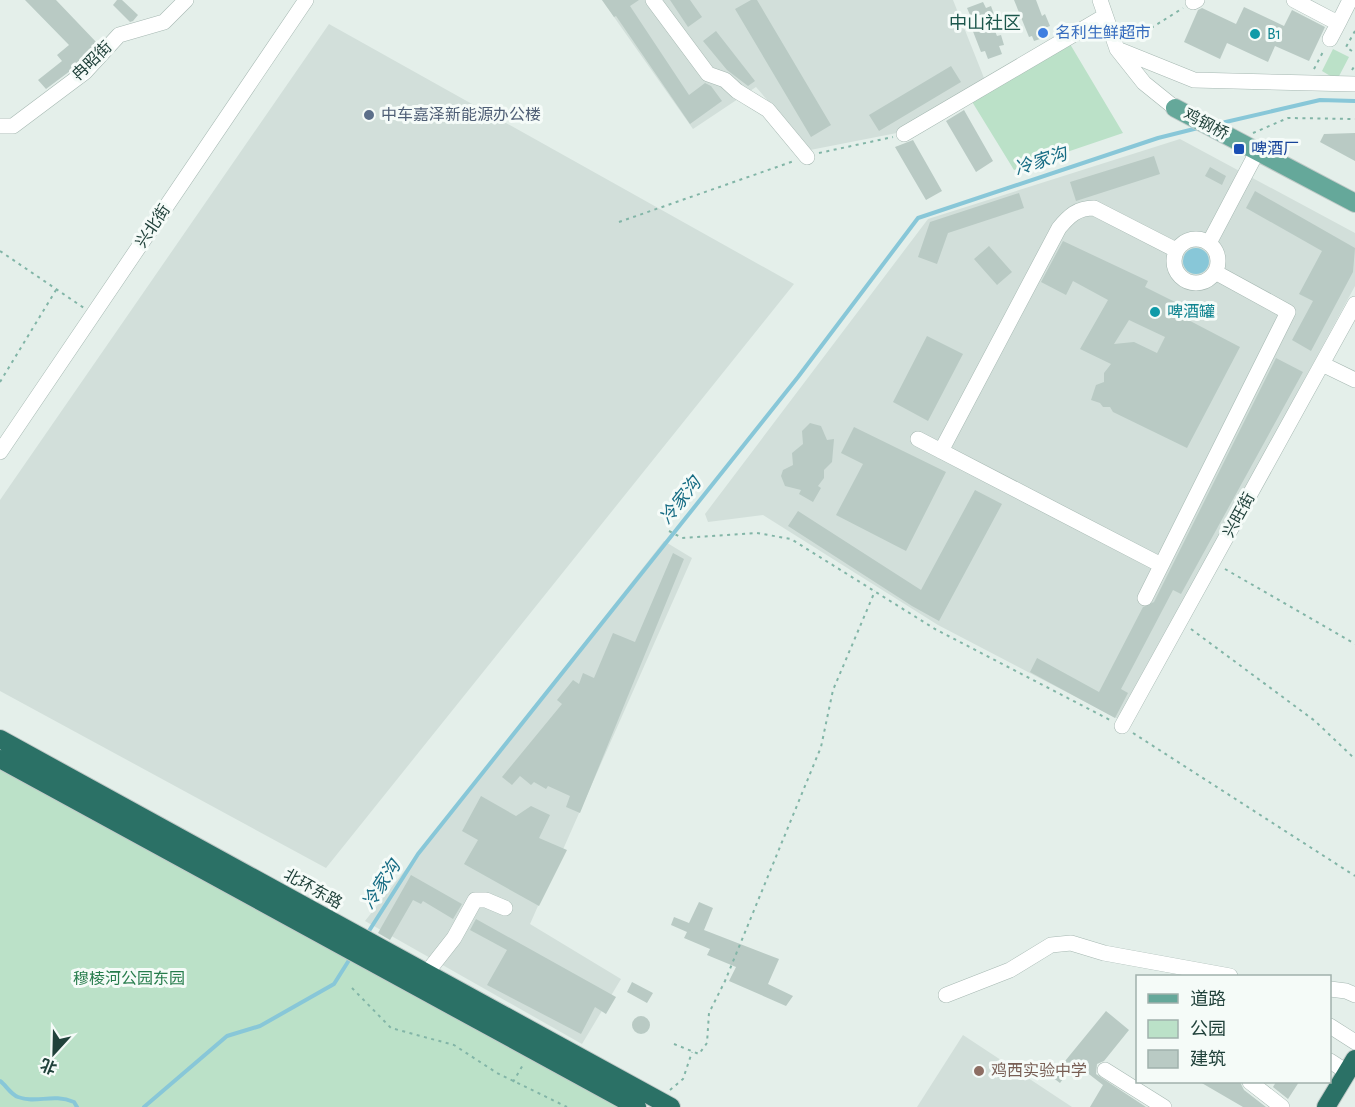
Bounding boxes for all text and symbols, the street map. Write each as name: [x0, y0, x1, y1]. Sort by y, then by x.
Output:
district label: 中山社区: [949, 13, 1021, 33]
place label: 名利生鲜超市: [1055, 24, 1151, 41]
marker: 名利生鲜超市: [1036, 26, 1050, 40]
place label: B1: [1267, 26, 1281, 42]
marker: B1: [1248, 27, 1262, 41]
street label: 冉昭街: [68, 38, 115, 83]
street label: 鸡钢桥: [1181, 105, 1231, 142]
place label: 中车嘉泽新能源办公楼: [381, 106, 541, 123]
marker: 中车嘉泽新能源办公楼: [362, 108, 376, 122]
place label: 啤酒厂: [1251, 140, 1299, 157]
marker: 啤酒厂: [1232, 142, 1246, 156]
water label: 冷家沟: [1012, 143, 1071, 179]
street label: 兴北街: [132, 201, 173, 250]
place label: 啤酒罐: [1167, 303, 1215, 320]
marker: 啤酒罐: [1148, 305, 1162, 319]
water label: 冷家沟: [656, 471, 706, 528]
street label: 兴旺街: [1219, 490, 1258, 540]
water label: 冷家沟: [358, 855, 405, 913]
street label: 北环东路: [281, 866, 345, 912]
park label: 穆棱河公园东园: [73, 970, 185, 987]
legend: [1136, 975, 1331, 1083]
text: 道路: [1190, 989, 1226, 1009]
text: 公园: [1190, 1020, 1226, 1039]
north arrow: [24, 1023, 84, 1083]
text: 建筑: [1190, 1049, 1226, 1069]
text: 北: [38, 1056, 59, 1077]
place label: 鸡西实验中学: [991, 1062, 1087, 1079]
marker: 鸡西实验中学: [972, 1064, 986, 1078]

